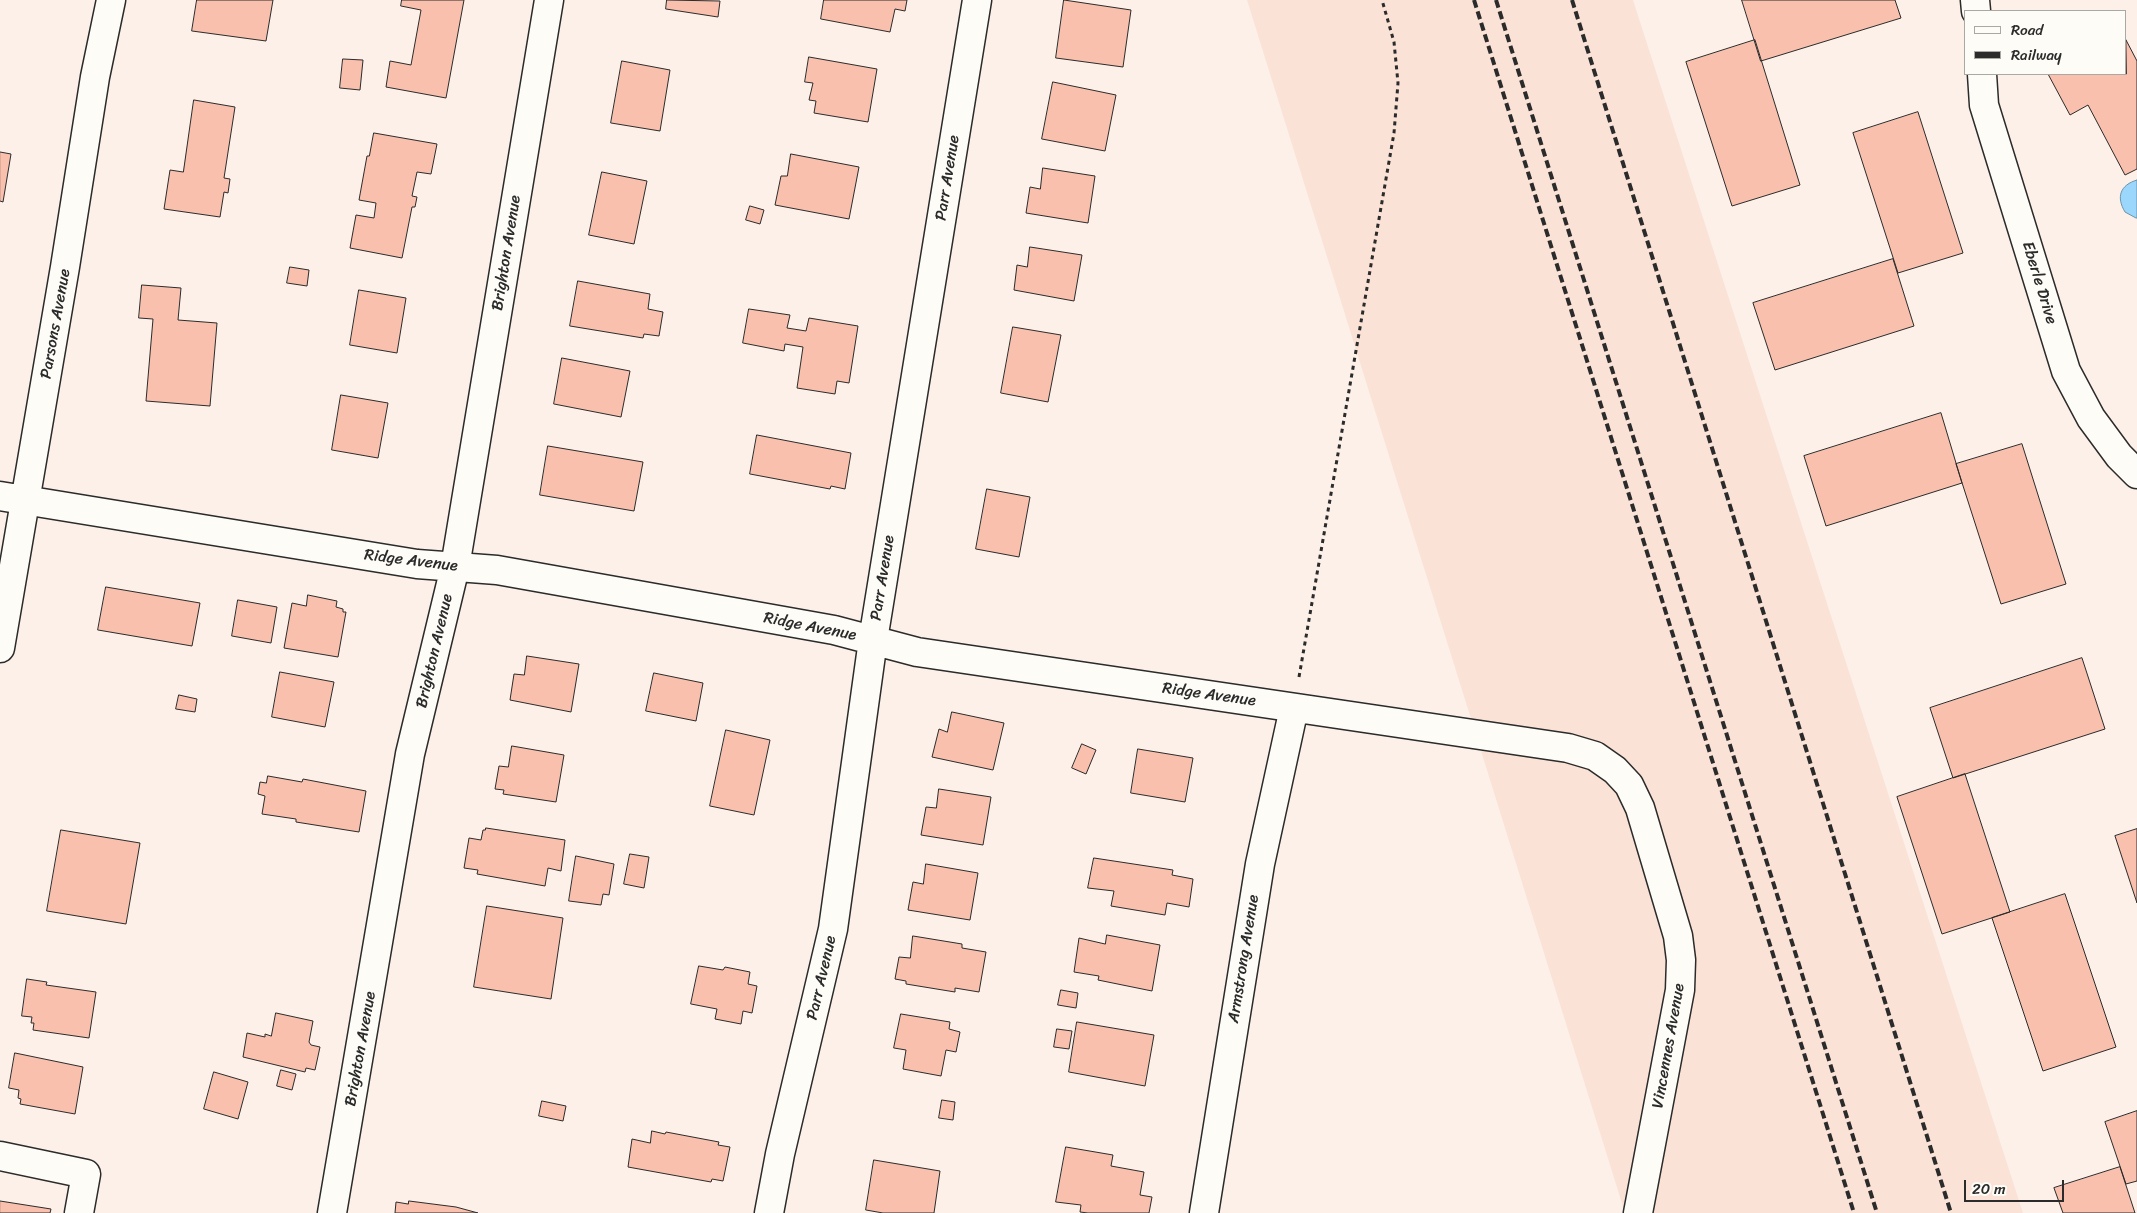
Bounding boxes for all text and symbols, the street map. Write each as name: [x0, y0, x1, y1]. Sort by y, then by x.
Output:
legend: [1964, 10, 2127, 75]
text: Road: [2011, 17, 2043, 43]
text: Railway: [2011, 42, 2062, 68]
street label: Parr Avenue: [932, 134, 964, 222]
street label: Brighton Avenue: [488, 194, 526, 312]
street label: Eberle Drive: [2017, 239, 2061, 327]
street label: Parsons Avenue: [37, 268, 75, 380]
street label: Parr Avenue: [867, 534, 899, 622]
street label: Ridge Avenue: [363, 546, 459, 576]
street label: Brighton Avenue: [413, 592, 457, 710]
street label: Ridge Avenue: [762, 609, 858, 645]
street label: Ridge Avenue: [1161, 679, 1257, 711]
street label: Armstrong Avenue: [1224, 894, 1264, 1024]
street label: Parr Avenue: [803, 934, 841, 1022]
street label: Vincennes Avenue: [1649, 982, 1689, 1110]
street label: Brighton Avenue: [341, 990, 381, 1108]
scale bar: [1967, 1170, 2067, 1202]
text: 20 m: [1972, 1176, 2006, 1202]

